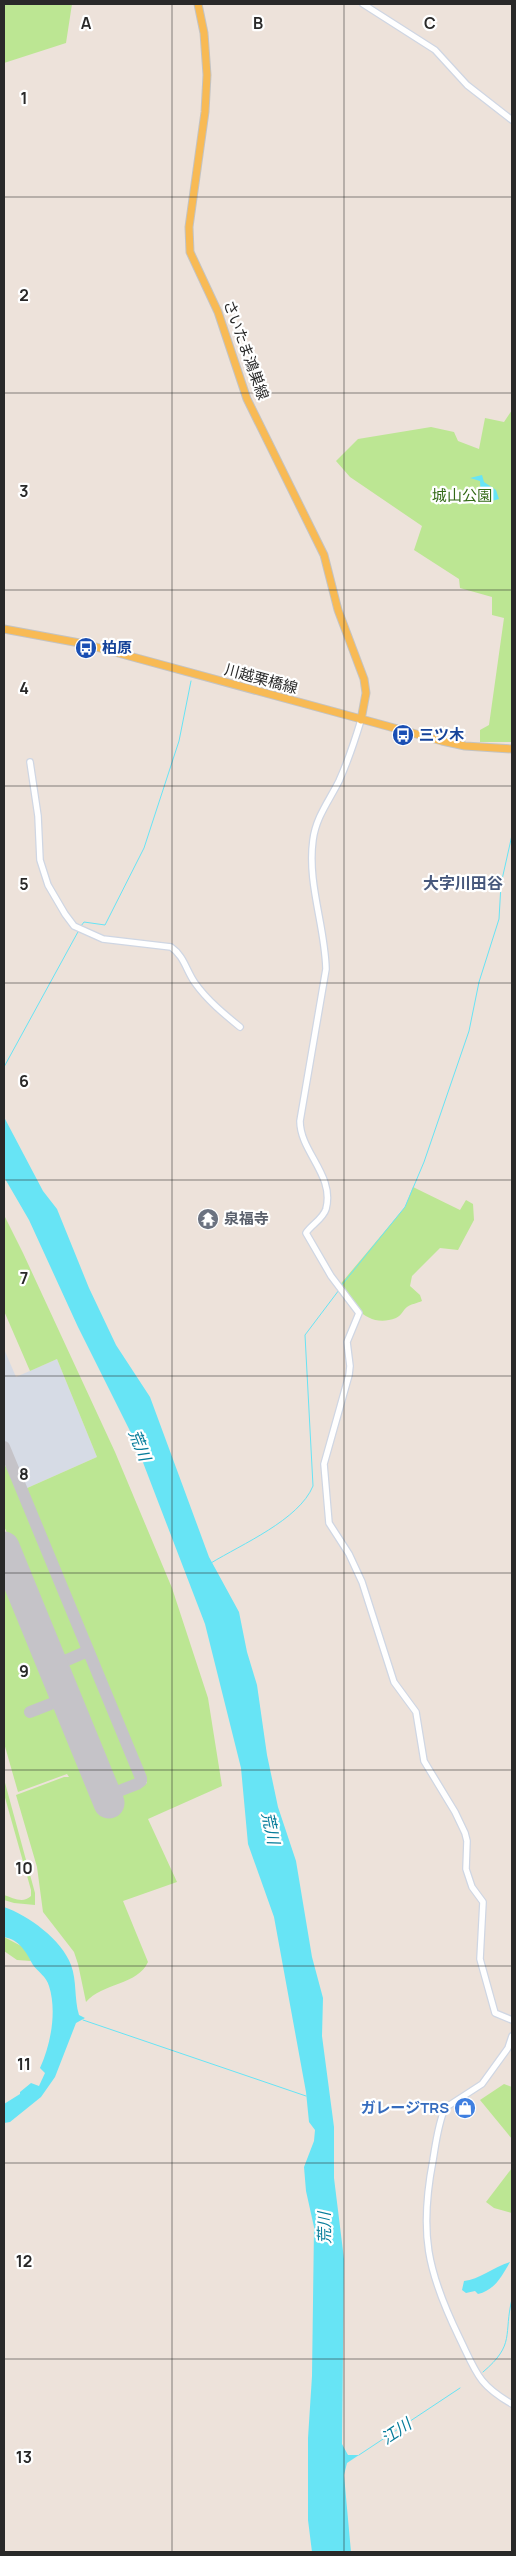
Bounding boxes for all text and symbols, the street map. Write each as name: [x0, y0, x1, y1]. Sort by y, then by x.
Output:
text: A: [81, 12, 92, 34]
text: B: [253, 12, 263, 34]
text: C: [424, 12, 436, 34]
text: 1: [20, 87, 28, 109]
text: 2: [19, 284, 29, 306]
street label: さいたま鴻巣線: [219, 297, 274, 403]
text: 3: [19, 480, 29, 502]
park label: 城山公園: [432, 485, 492, 506]
bus stop icon: 柏原: [74, 636, 98, 660]
place label: 柏原: [102, 637, 132, 658]
street label: 川越栗橋線: [222, 659, 300, 698]
text: 4: [19, 677, 29, 699]
bus stop icon: 三ツ木: [391, 723, 415, 747]
place label: 三ツ木: [419, 724, 464, 745]
district label: 大字川田谷: [423, 872, 503, 894]
text: 5: [19, 873, 29, 895]
text: 6: [19, 1070, 29, 1092]
temple icon: 泉福寺: [196, 1207, 220, 1231]
place label: 泉福寺: [224, 1208, 269, 1229]
text: 7: [20, 1267, 28, 1289]
water label: 荒川: [124, 1426, 157, 1466]
text: 8: [19, 1463, 29, 1485]
text: 9: [19, 1660, 29, 1682]
water label: 荒川: [257, 1810, 286, 1848]
text: 10: [15, 1857, 33, 1879]
text: 11: [17, 2053, 31, 2075]
shop icon: ガレージTRS: [453, 2096, 477, 2120]
place label: ガレージTRS: [360, 2097, 449, 2118]
water label: 荒川: [313, 2210, 335, 2244]
text: 12: [16, 2250, 32, 2272]
water label: 江川: [377, 2412, 417, 2449]
text: 13: [16, 2446, 32, 2468]

